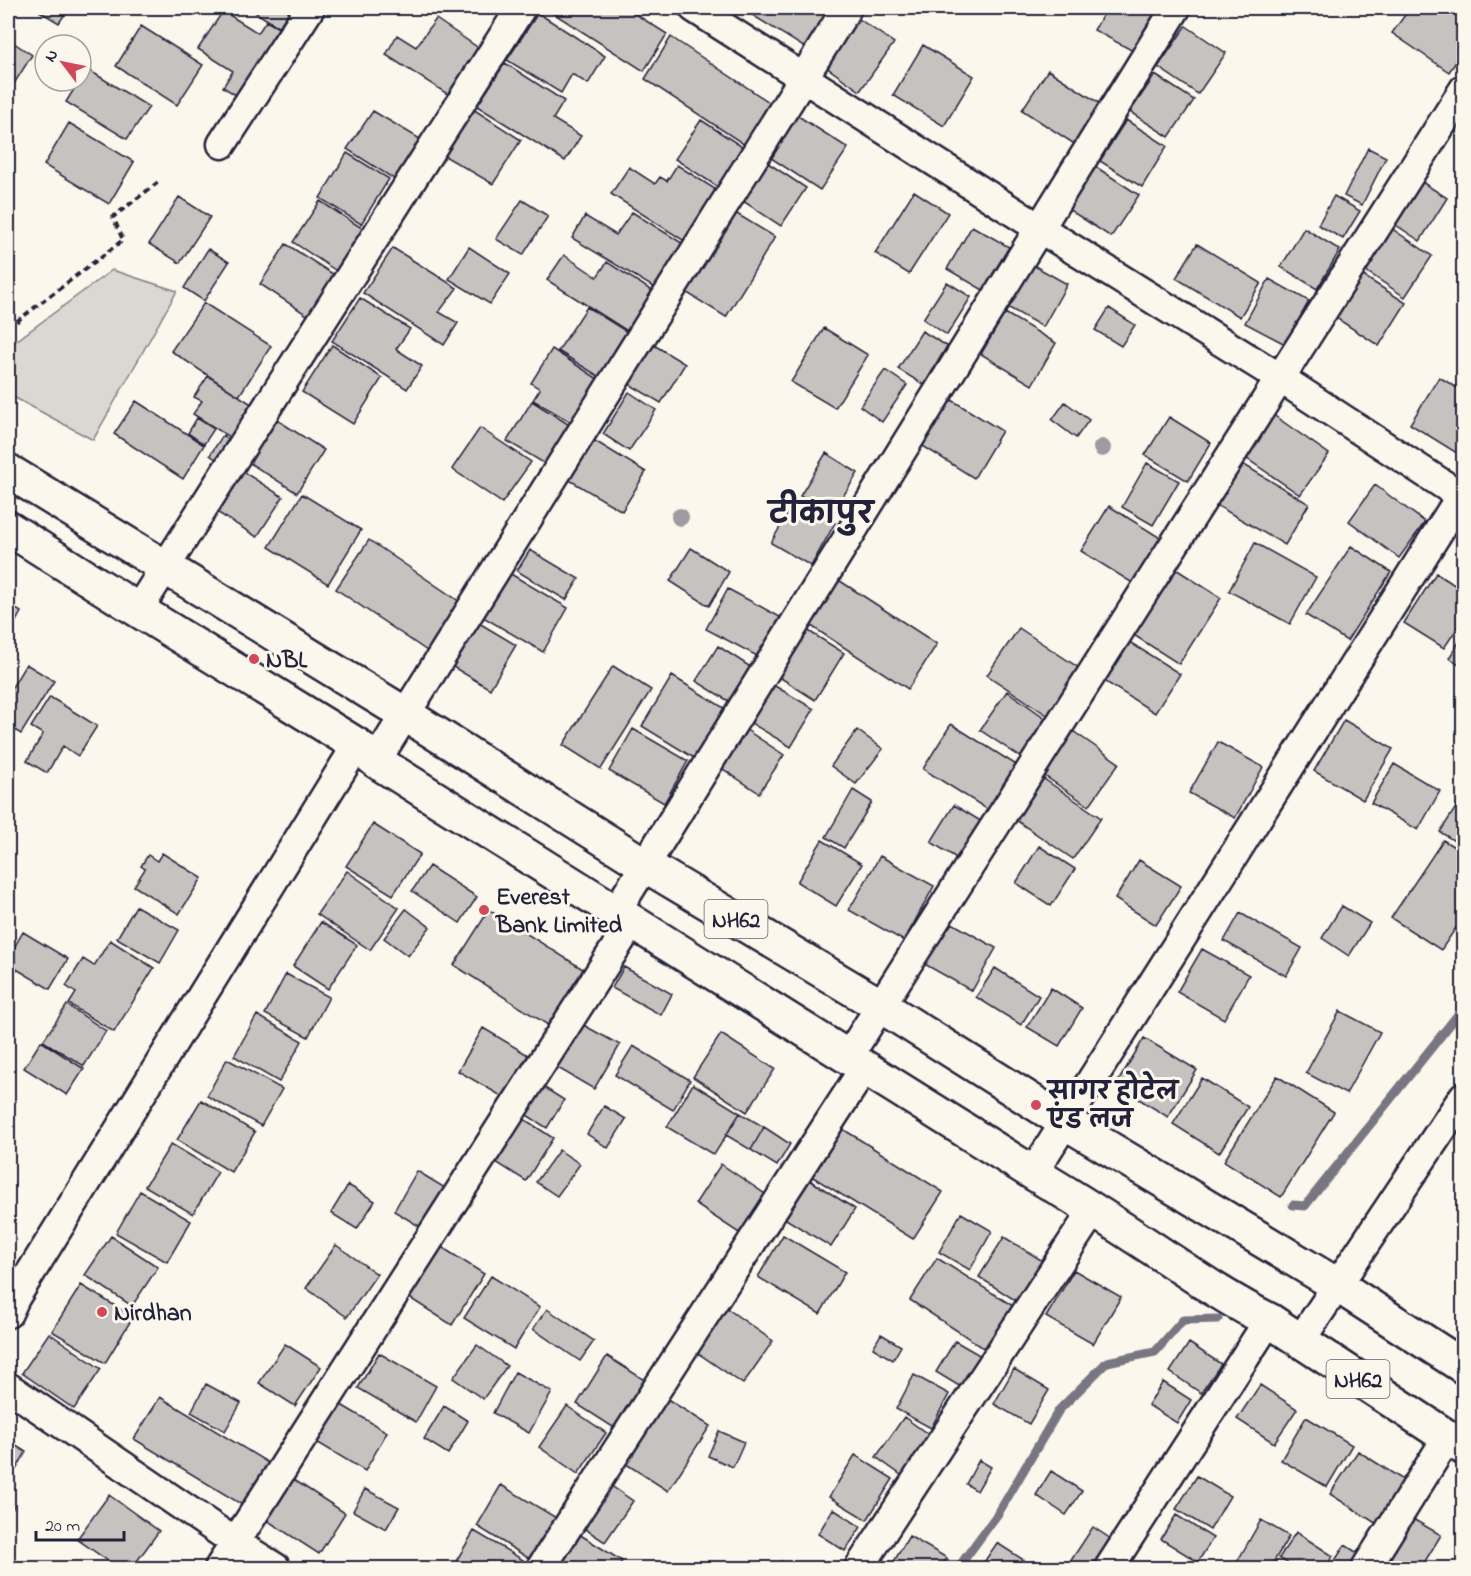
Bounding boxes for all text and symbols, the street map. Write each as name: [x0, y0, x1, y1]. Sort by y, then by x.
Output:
north arrow: [33, 33, 93, 93]
text: N: [39, 45, 65, 67]
district label: टीकापुर: [766, 489, 876, 538]
place label: NBL: [266, 644, 308, 679]
marker: NBL: [247, 652, 261, 666]
place label: Everest Bank Limited: [495, 881, 622, 944]
road number: NH62: [704, 900, 768, 938]
marker: Everest Bank Limited: [477, 903, 491, 917]
place label: सागर होटेल एंड लज: [1046, 1070, 1181, 1139]
marker: सागर होटेल एंड लज: [1029, 1098, 1043, 1112]
place label: Nirdhan: [114, 1297, 192, 1332]
marker: Nirdhan: [95, 1305, 109, 1319]
road number: NH62: [1326, 1360, 1390, 1398]
scale bar: [36, 1504, 124, 1542]
text: 20 m: [45, 1514, 80, 1540]

